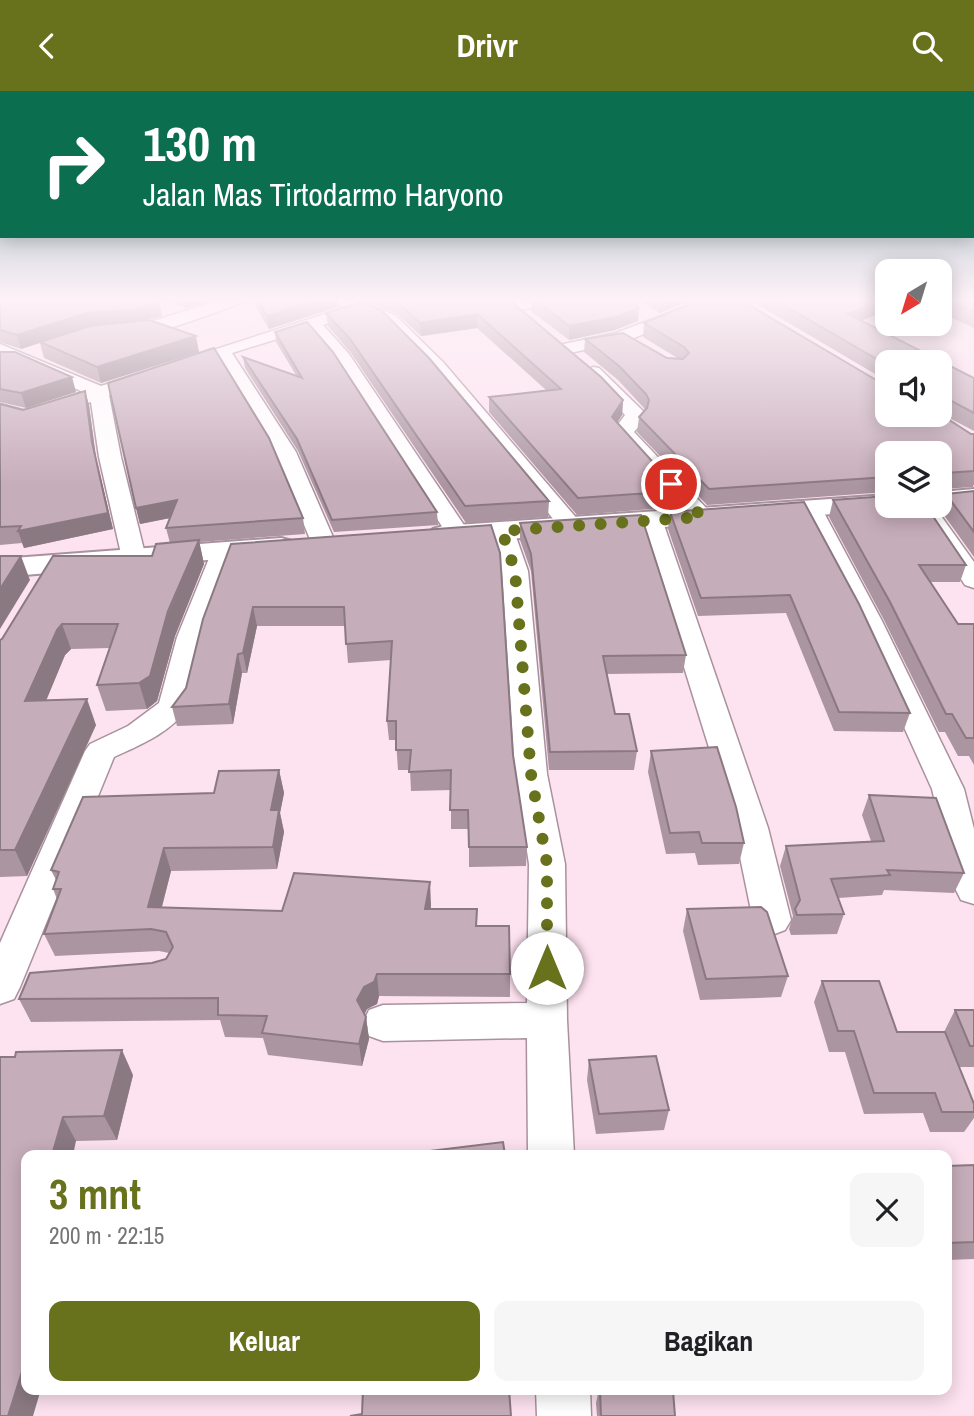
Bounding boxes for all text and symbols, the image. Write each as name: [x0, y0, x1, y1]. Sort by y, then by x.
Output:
text: Drivr: [456, 24, 518, 67]
icon: back: [28, 27, 66, 65]
icon: search: [908, 27, 946, 65]
text: 130 m: [143, 110, 257, 176]
icon: right: [28, 119, 119, 210]
text: Jalan Mas Tirtodarmo Haryono: [143, 173, 504, 216]
north arrow: [875, 259, 952, 336]
map controls: [875, 259, 952, 518]
button: sound: [875, 350, 952, 427]
button: layers: [875, 441, 952, 518]
pin: [641, 454, 701, 514]
icon: arrive: [652, 465, 690, 503]
position arrow: [510, 931, 584, 1005]
text: 3 mnt: [49, 1166, 141, 1222]
button: close: [850, 1173, 924, 1247]
text: 200 m · 22:15: [49, 1220, 164, 1251]
button: Keluar: [49, 1301, 480, 1381]
button: Bagikan: [494, 1301, 924, 1381]

